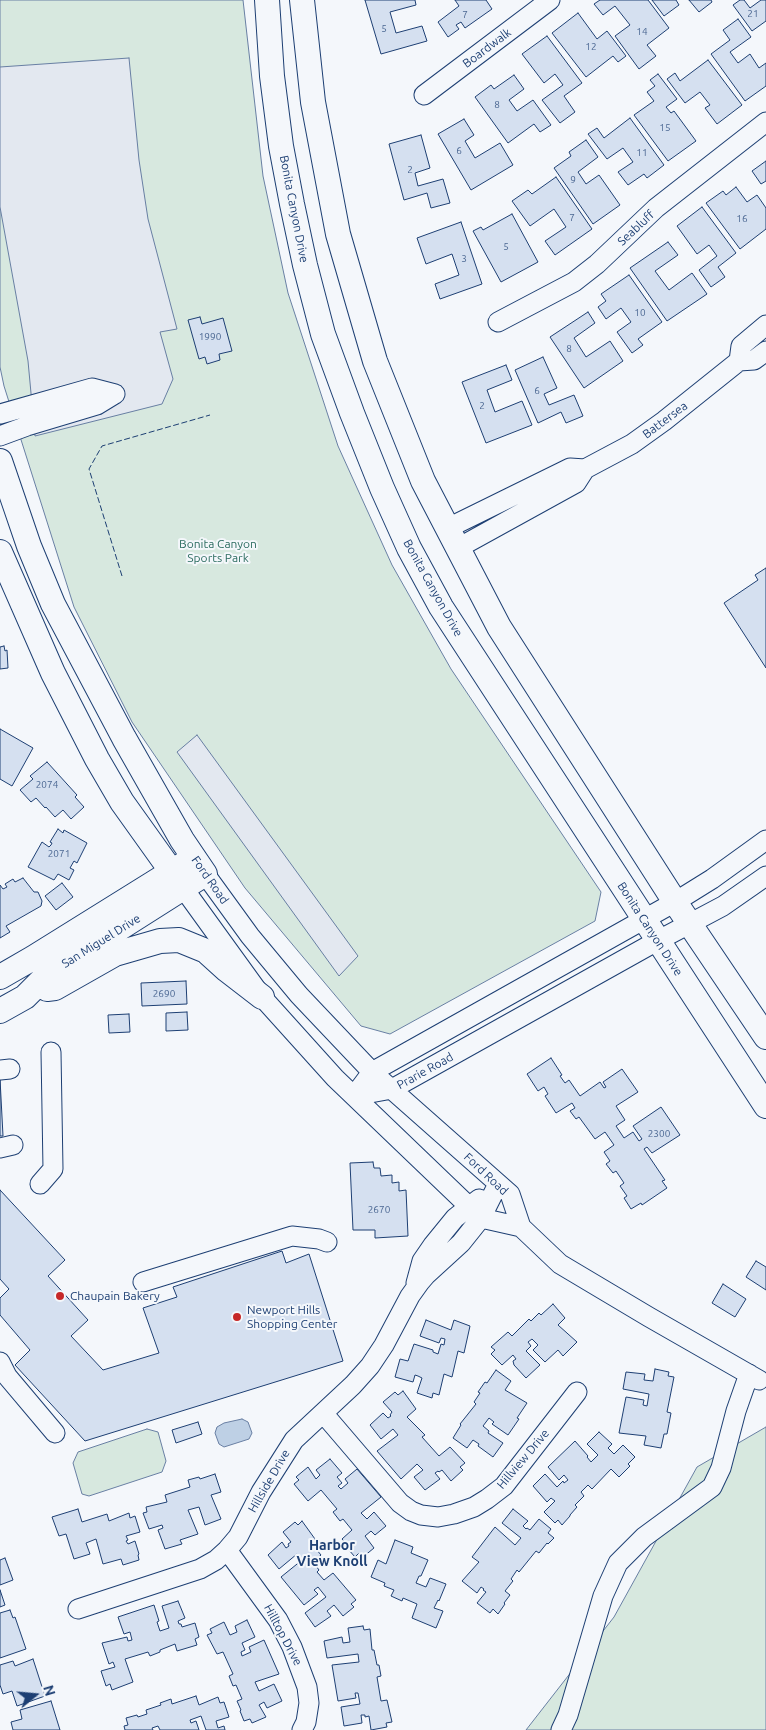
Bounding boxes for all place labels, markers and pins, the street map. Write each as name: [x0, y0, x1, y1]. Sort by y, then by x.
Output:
place label: Chaupain Bakery: [70, 1289, 160, 1303]
marker: Chaupain Bakery: [54, 1290, 66, 1302]
place label: Newport Hills Shopping Center: [247, 1303, 337, 1331]
marker: Newport Hills Shopping Center: [231, 1311, 243, 1323]

